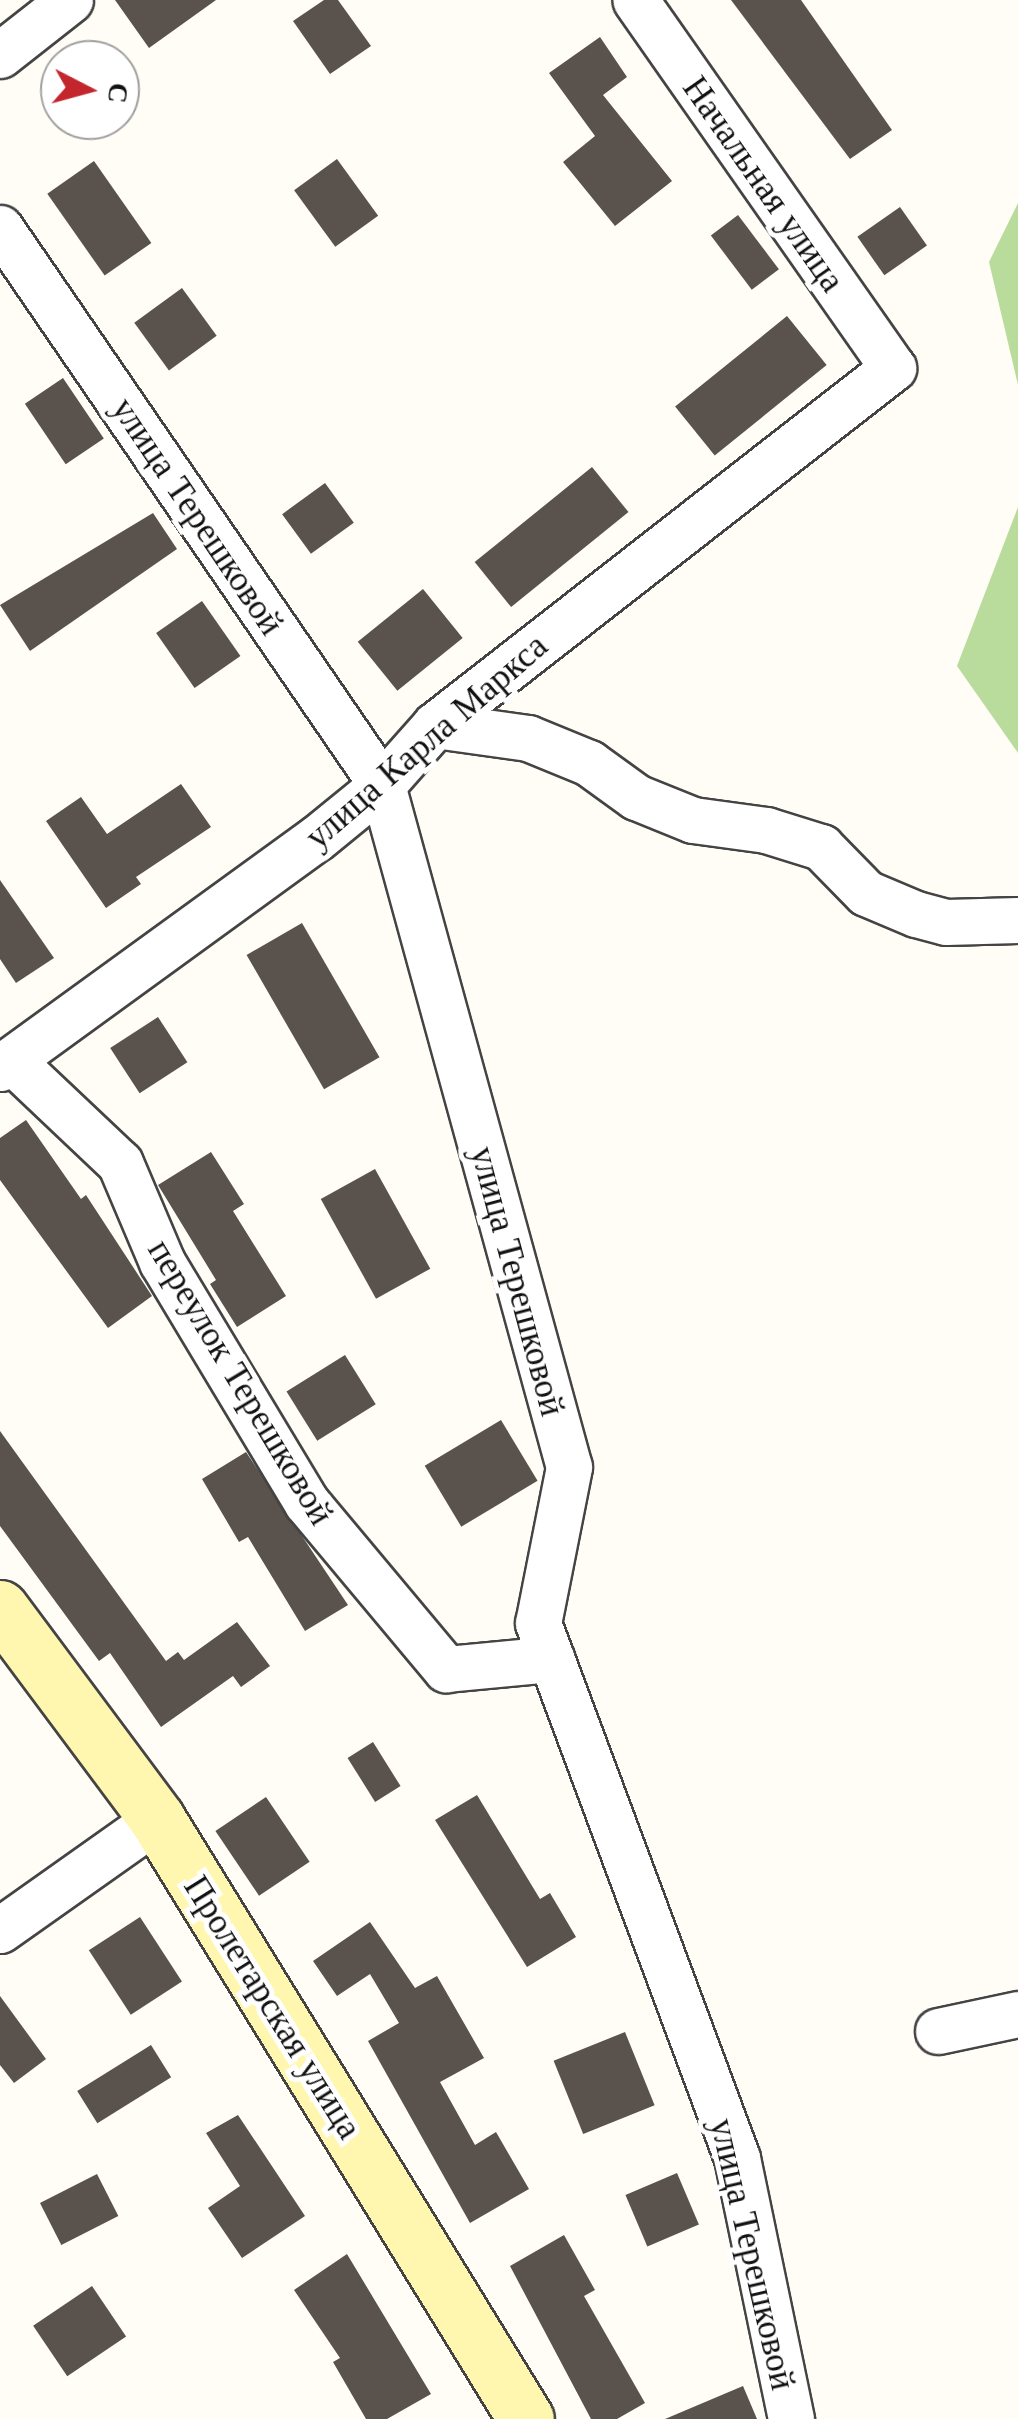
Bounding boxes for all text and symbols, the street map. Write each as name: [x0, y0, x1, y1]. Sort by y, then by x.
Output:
north arrow: [40, 40, 140, 140]
street label: Начальная улица: [674, 68, 854, 300]
text: С: [100, 81, 137, 105]
street label: улица Терешковой: [103, 389, 293, 643]
street label: улица Карла Маркса: [296, 625, 556, 857]
street label: улица Терешковой: [462, 1142, 574, 1420]
street label: переулок Терешковой: [139, 1232, 343, 1532]
street label: Пролетарская улица: [175, 1868, 371, 2146]
street label: улица Терешковой: [701, 2114, 805, 2394]

